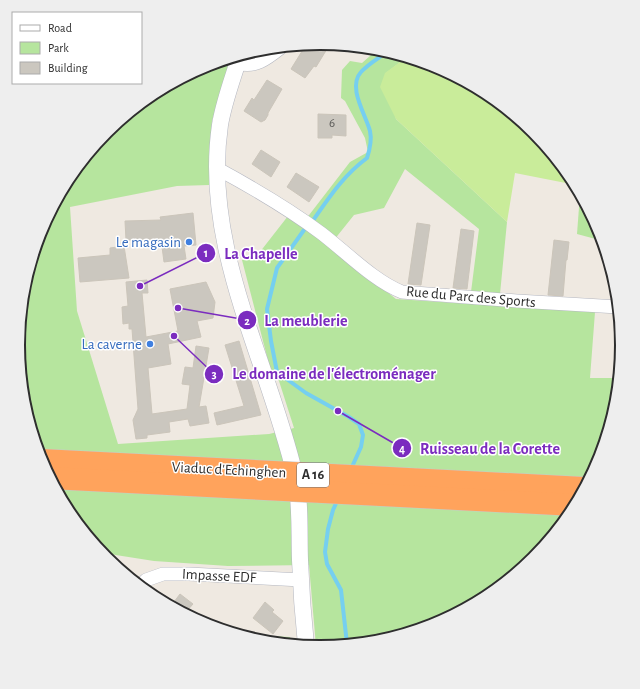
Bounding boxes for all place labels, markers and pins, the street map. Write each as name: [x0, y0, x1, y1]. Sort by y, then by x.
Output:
place label: Le magasin: [116, 235, 181, 250]
marker: Le magasin: [184, 237, 194, 247]
callout: La Chapelle: [196, 239, 306, 267]
callout: La meublerie: [237, 306, 356, 334]
place label: La caverne: [81, 337, 142, 352]
marker: La caverne: [145, 339, 155, 349]
callout: Le domaine de l'électroménager: [204, 360, 443, 388]
callout: Ruisseau de la Corette: [392, 434, 568, 462]

